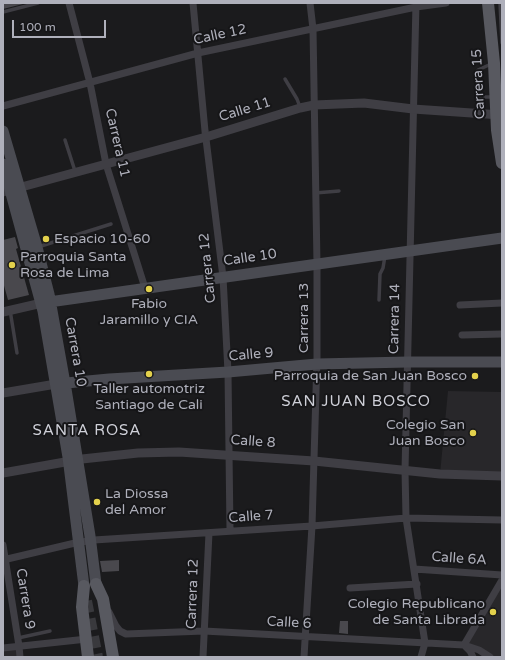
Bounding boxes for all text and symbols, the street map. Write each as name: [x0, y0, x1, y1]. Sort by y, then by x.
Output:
scale bar: [14, 12, 108, 38]
text: 100 m: [19, 20, 56, 34]
street label: Calle 12: [192, 21, 248, 49]
street label: Carrera 15: [469, 48, 489, 120]
street label: Calle 11: [217, 94, 273, 126]
street label: Carrera 11: [101, 107, 133, 179]
place label: Espacio 10-60: [54, 231, 150, 247]
street label: Carrera 12: [196, 232, 220, 304]
marker: Espacio 10-60: [41, 234, 51, 244]
street label: Calle 10: [222, 246, 278, 270]
place label: Parroquia Santa Rosa de Lima: [20, 249, 126, 282]
marker: Parroquia Santa Rosa de Lima: [7, 260, 17, 270]
street label: Carrera 13: [296, 283, 312, 353]
marker: Fabio Jaramillo y CIA: [144, 284, 154, 294]
street label: Carrera 14: [386, 284, 404, 354]
place label: Fabio Jaramillo y CIA: [100, 296, 198, 328]
street label: Carrera 10: [61, 316, 89, 388]
street label: Calle 9: [228, 345, 274, 365]
place label: Parroquia de San Juan Bosco: [274, 368, 467, 384]
marker: Taller automotriz Santiago de Cali: [144, 369, 154, 379]
marker: Parroquia de San Juan Bosco: [470, 371, 480, 381]
place label: Taller automotriz Santiago de Cali: [93, 381, 205, 414]
district label: SAN JUAN BOSCO: [281, 393, 431, 411]
place label: Colegio San Juan Bosco: [386, 417, 465, 450]
district label: SANTA ROSA: [32, 422, 142, 440]
marker: Colegio San Juan Bosco: [468, 428, 478, 438]
street label: Calle 8: [230, 432, 276, 452]
place label: La Diossa del Amor: [105, 486, 168, 518]
marker: La Diossa del Amor: [92, 497, 102, 507]
street label: Calle 7: [228, 507, 274, 527]
street label: Calle 6A: [431, 549, 487, 569]
street label: Carrera 12: [183, 558, 203, 630]
street label: Carrera 9: [12, 567, 38, 631]
place label: Colegio Republicano de Santa Librada: [348, 596, 485, 628]
marker: Colegio Republicano de Santa Librada: [488, 607, 498, 617]
street label: Calle 6: [266, 613, 312, 633]

